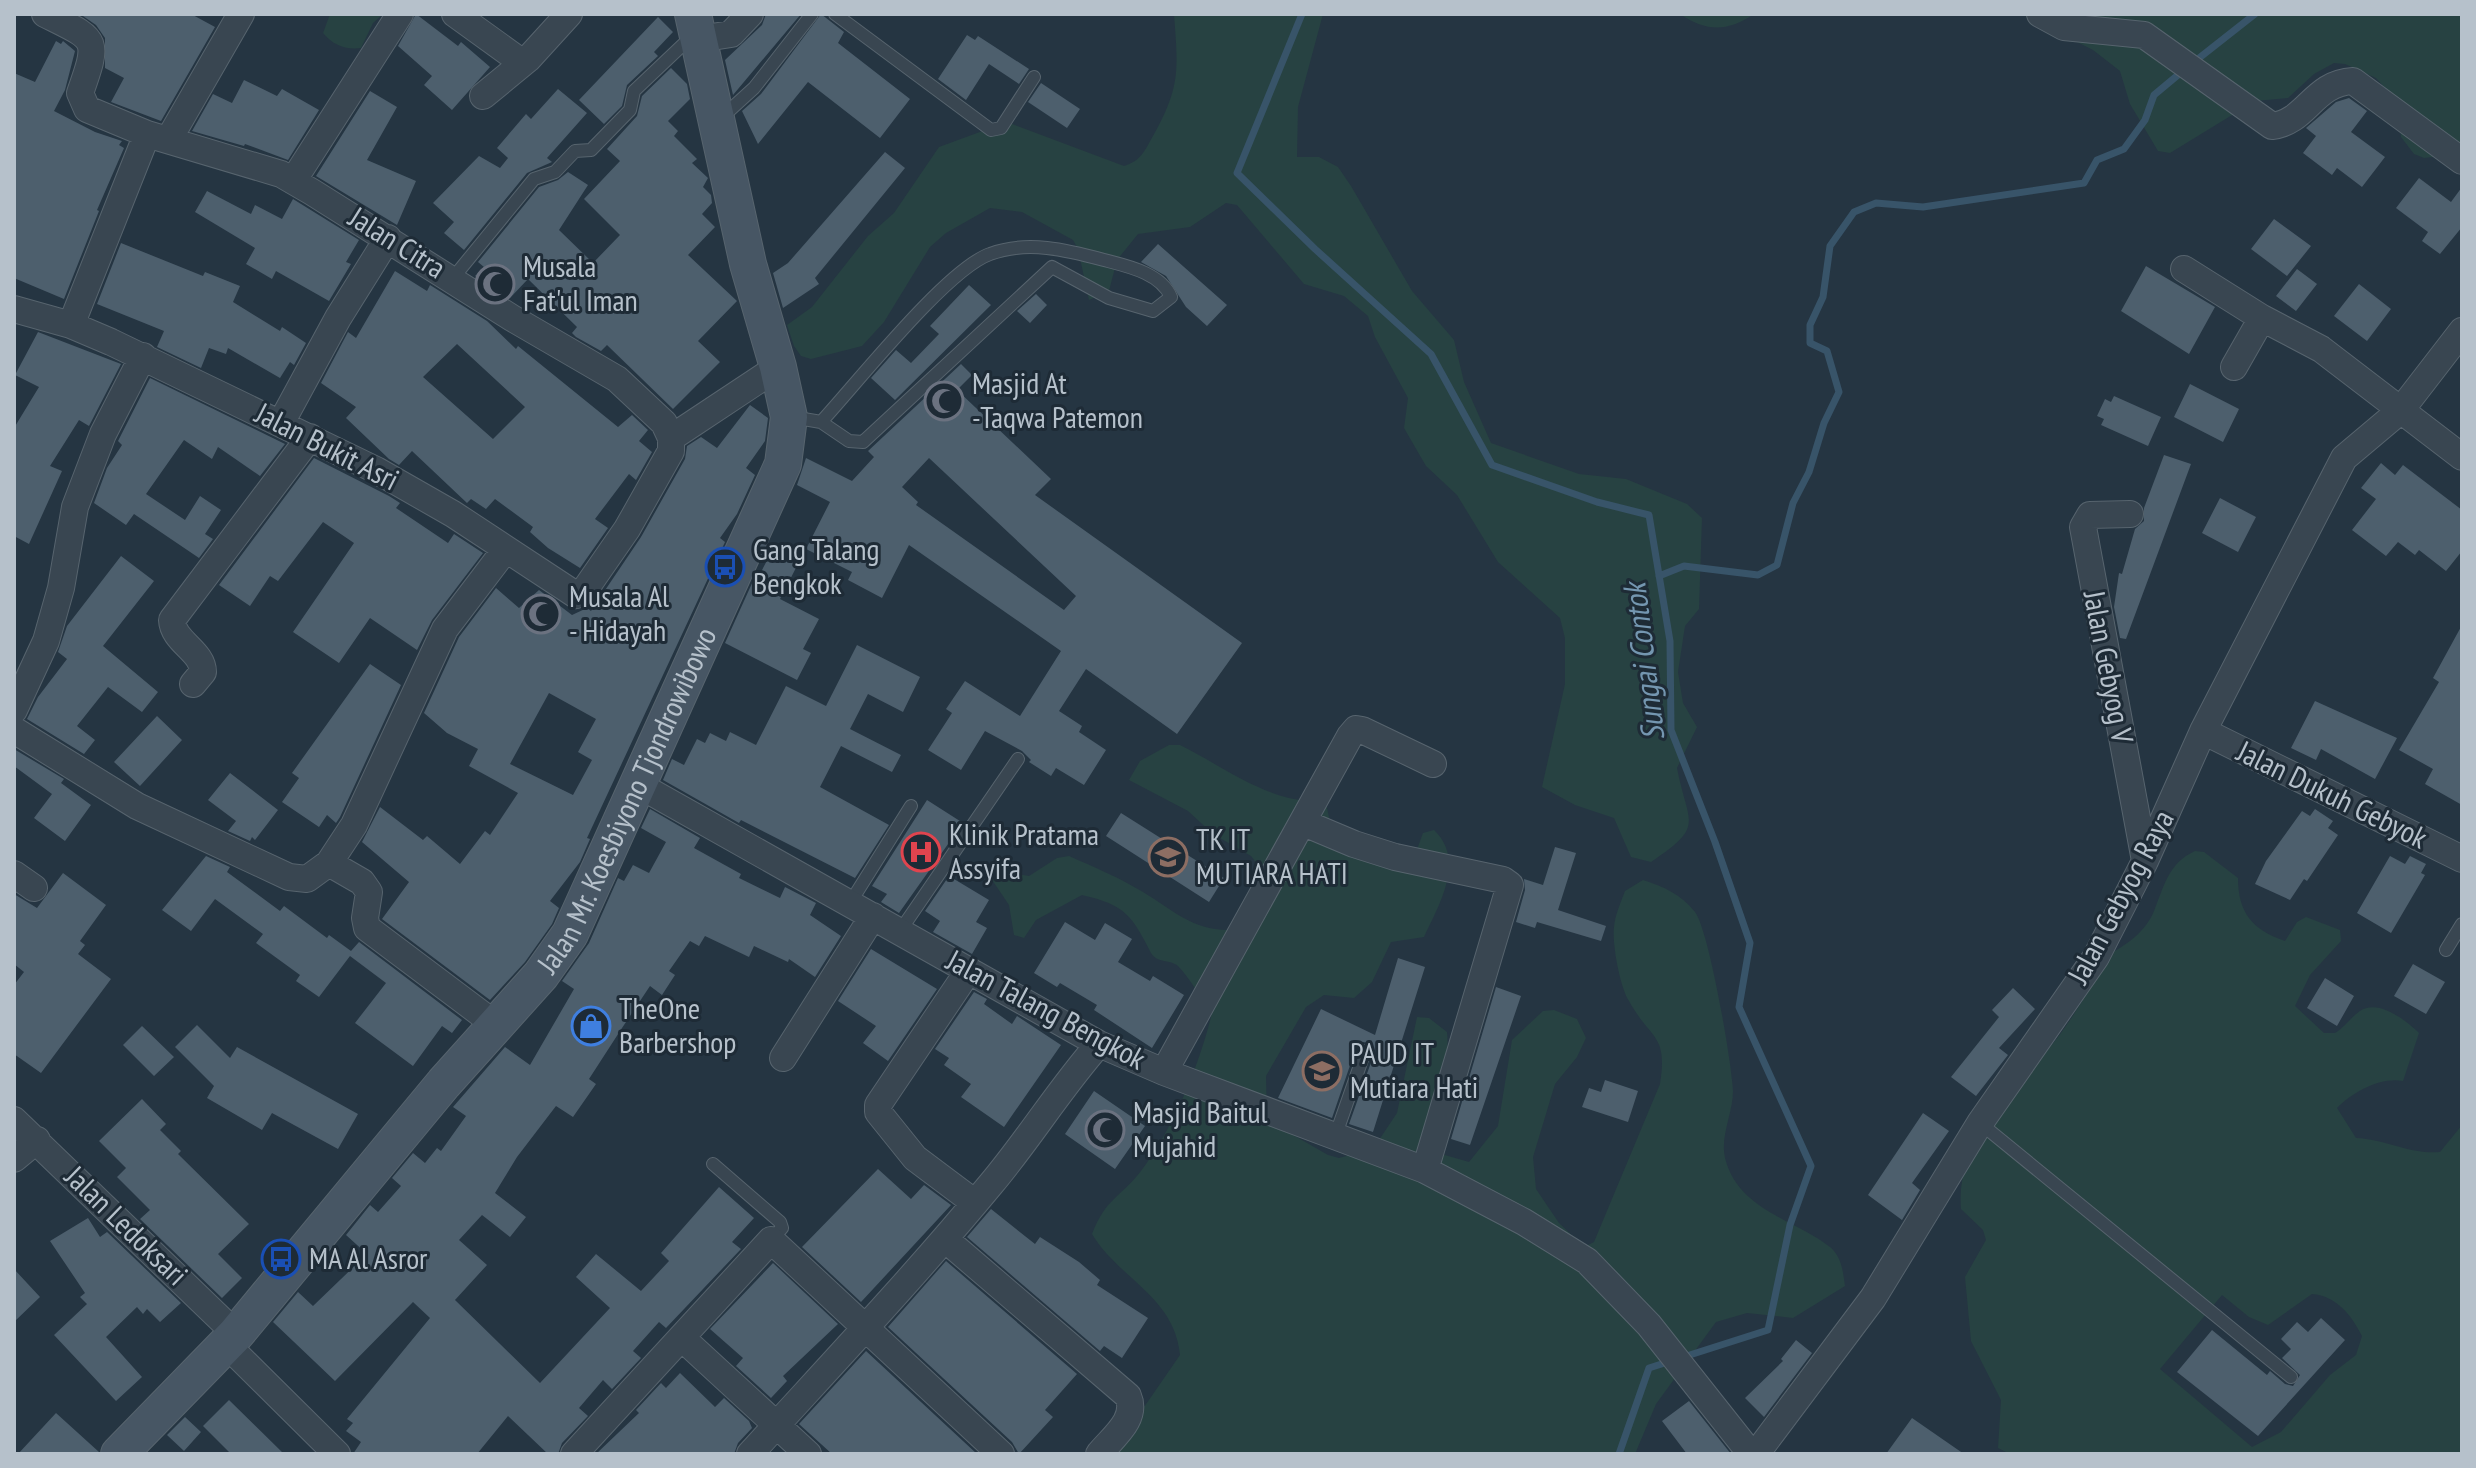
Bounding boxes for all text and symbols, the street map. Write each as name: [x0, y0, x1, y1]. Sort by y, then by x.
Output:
street label: Jalan Citra: [341, 196, 453, 286]
place label: Musala Fat'ul Iman: [523, 246, 638, 319]
mosque icon: Musala Fat'ul Iman: [474, 263, 516, 305]
place label: Masjid At -Taqwa Patemon: [972, 363, 1143, 436]
mosque icon: Masjid At -Taqwa Patemon: [923, 380, 965, 422]
street label: Jalan Bukit Asri: [248, 392, 406, 498]
place label: Gang Talang Bengkok: [753, 529, 879, 602]
bus stop icon: Gang Talang Bengkok: [704, 546, 746, 588]
place label: Musala Al - Hidayah: [569, 576, 669, 649]
water label: Sungai Contok: [1612, 577, 1674, 743]
street label: Jalan Gebyog V: [2075, 586, 2143, 746]
mosque icon: Musala Al - Hidayah: [520, 593, 562, 635]
street label: Jalan Mr. Koesbiyono Tjondrowibowo: [527, 621, 724, 981]
street label: Jalan Dukuh Gebyok: [2230, 730, 2434, 857]
street label: Jalan Gebyog Raya: [2057, 803, 2182, 991]
place label: Klinik Pratama Assyifa: [949, 814, 1099, 887]
place label: TK IT MUTIARA HATI: [1196, 819, 1348, 892]
hospital icon: Klinik Pratama Assyifa: [900, 831, 942, 873]
school or university icon: TK IT MUTIARA HATI: [1147, 836, 1189, 878]
street label: Jalan Talang Bengkok: [940, 939, 1153, 1078]
place label: TheOne Barbershop: [619, 988, 736, 1061]
shop icon: TheOne Barbershop: [570, 1005, 612, 1047]
place label: PAUD IT Mutiara Hati: [1350, 1033, 1478, 1106]
school or university icon: PAUD IT Mutiara Hati: [1301, 1050, 1343, 1092]
place label: Masjid Baitul Mujahid: [1133, 1092, 1267, 1165]
mosque icon: Masjid Baitul Mujahid: [1084, 1109, 1126, 1151]
street label: Jalan Ledoksari: [57, 1156, 197, 1293]
bus stop icon: MA Al Asror: [260, 1238, 302, 1280]
place label: MA Al Asror: [309, 1238, 428, 1277]

